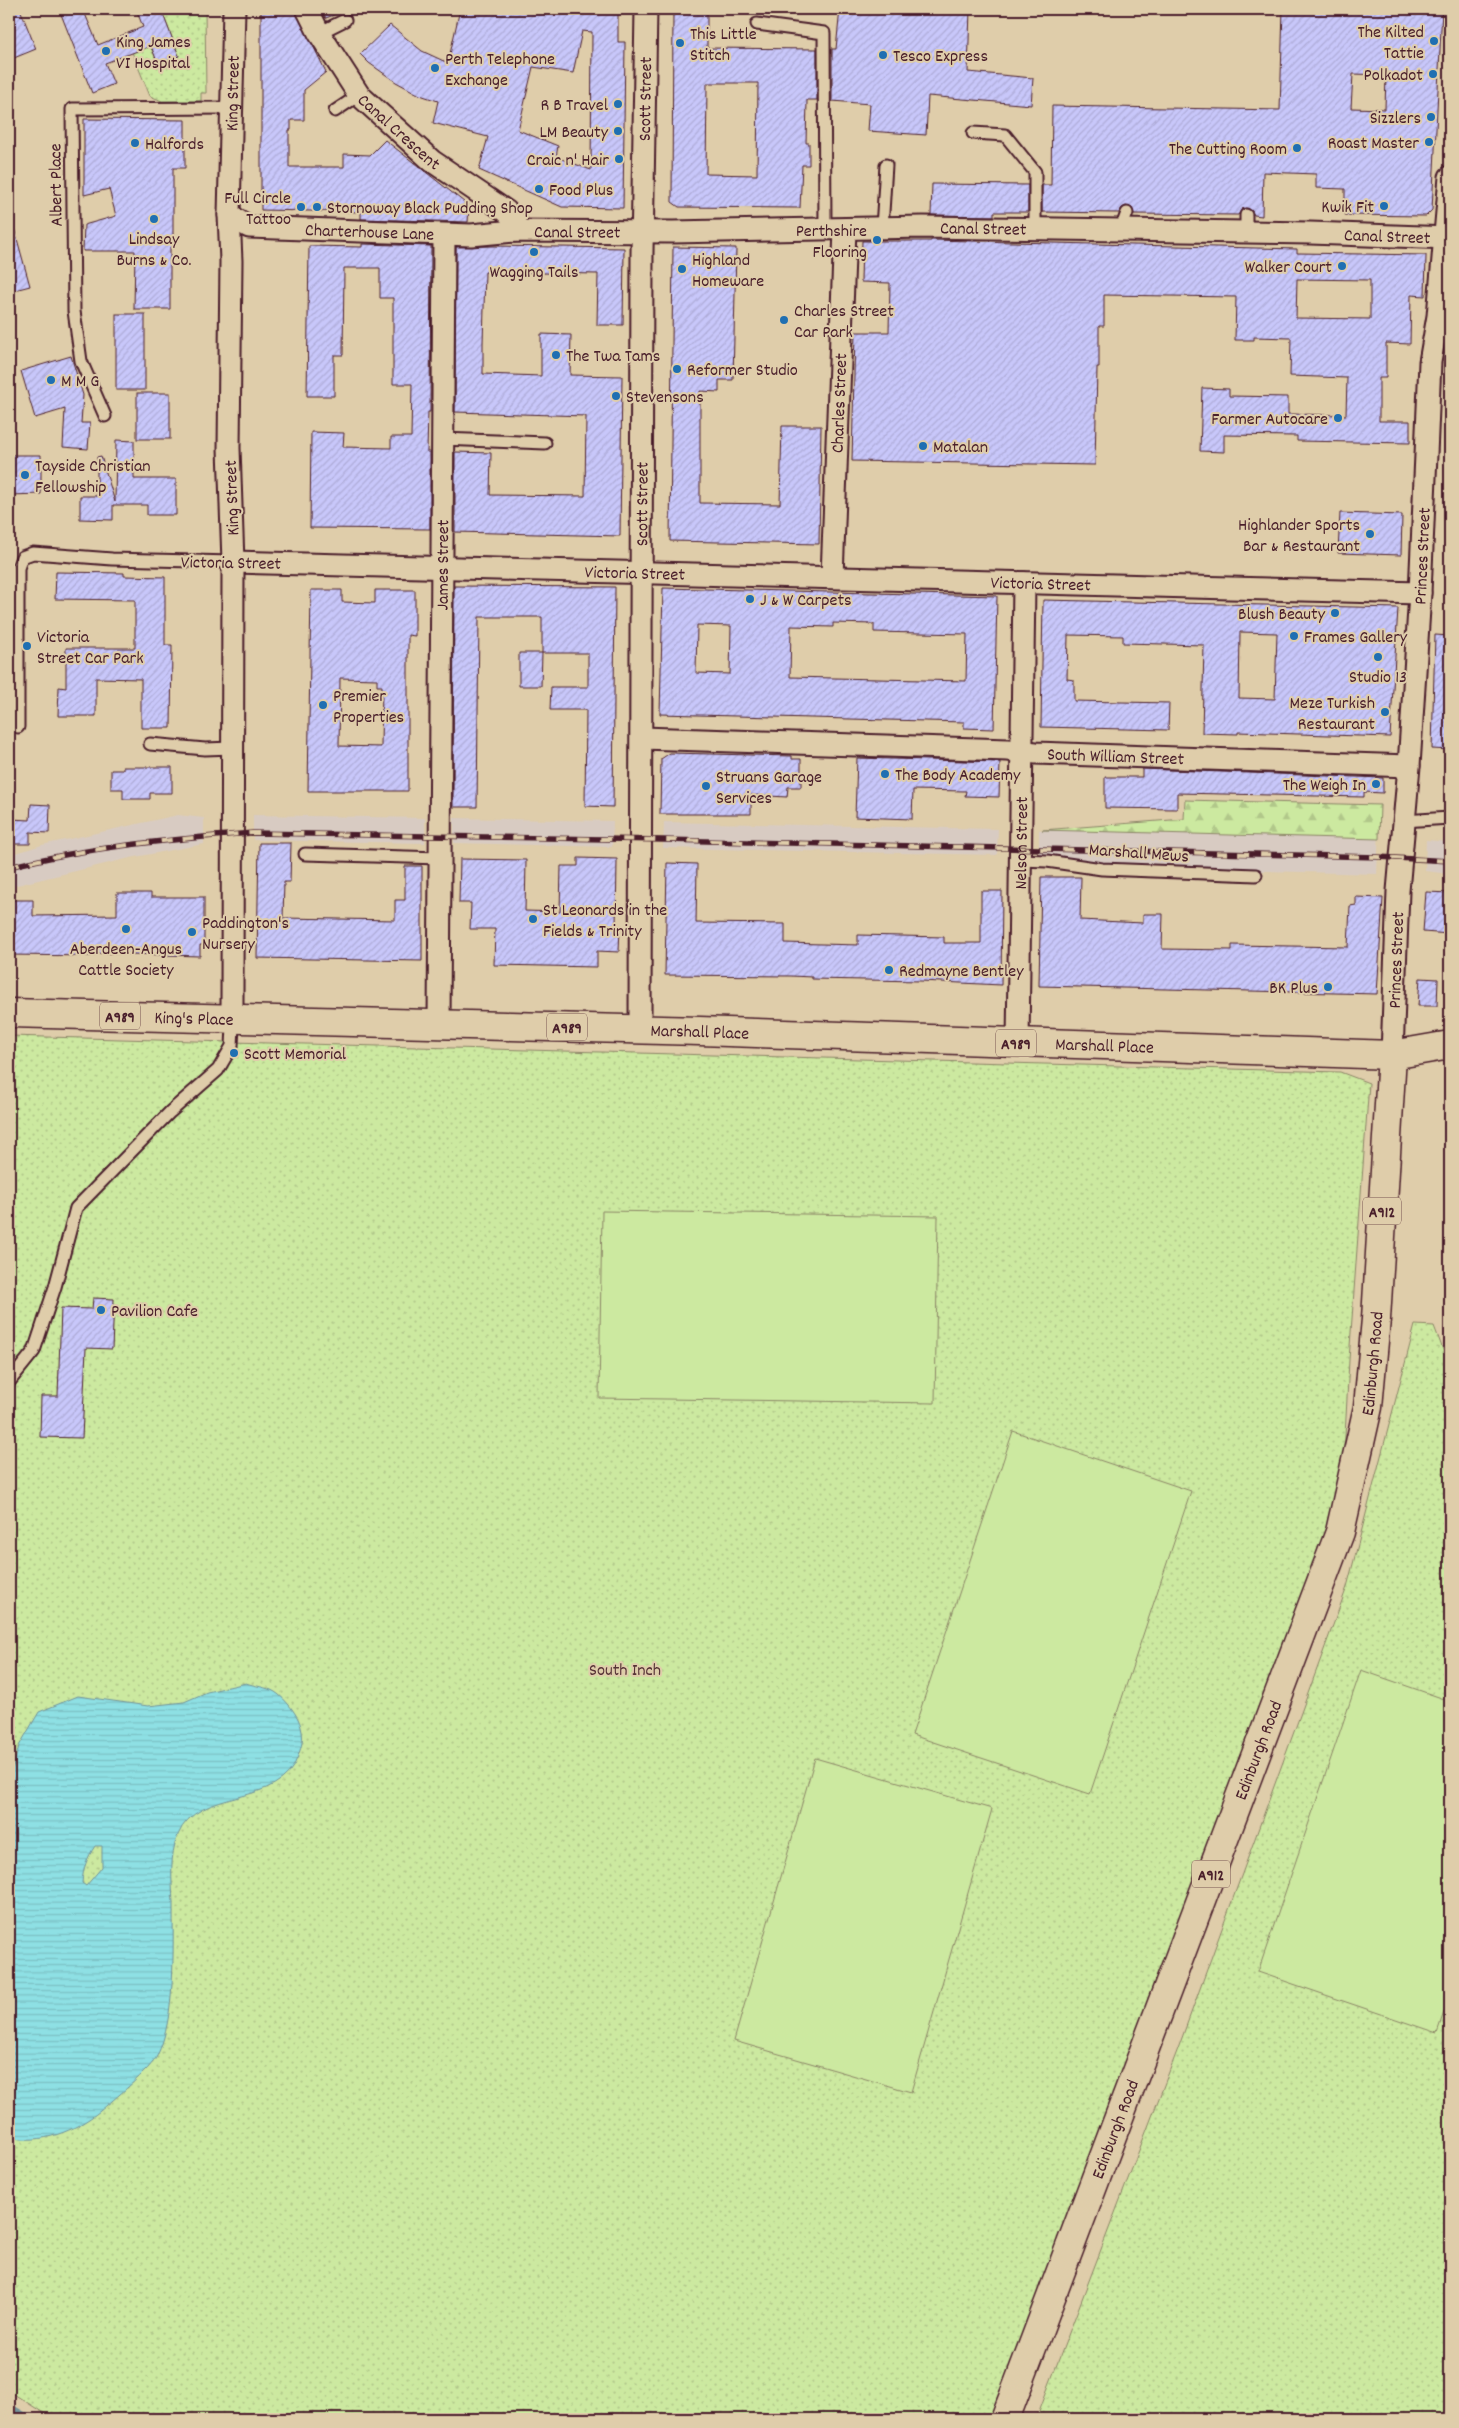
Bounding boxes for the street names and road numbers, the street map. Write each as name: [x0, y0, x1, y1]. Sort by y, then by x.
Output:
street label: King Street: [221, 55, 248, 132]
street label: Scott Street: [634, 56, 660, 141]
street label: Canal Crescent: [351, 89, 444, 178]
street label: Albert Place: [44, 143, 71, 227]
street label: Canal Street: [940, 217, 1027, 244]
street label: Charterhouse Lane: [304, 219, 435, 249]
street label: Canal Street: [534, 221, 621, 247]
street label: Canal Street: [1344, 224, 1431, 252]
street label: Charles Street: [827, 352, 855, 454]
street label: King Street: [220, 459, 247, 536]
street label: Scott Street: [631, 461, 656, 546]
street label: Princes Street: [1409, 507, 1439, 605]
street label: James Street: [432, 519, 457, 611]
street label: Victoria Street: [181, 551, 282, 578]
street label: Victoria Street: [584, 561, 686, 589]
street label: Victoria Street: [990, 572, 1091, 599]
street label: South William Street: [1047, 743, 1185, 773]
street label: Nelson Street: [1010, 796, 1036, 890]
street label: Marshall Mews: [1088, 839, 1190, 870]
street label: Princes Street: [1384, 911, 1412, 1009]
road number: A989: [100, 1002, 140, 1030]
street label: King's Place: [154, 1007, 234, 1034]
road number: A989: [547, 1014, 587, 1040]
street label: Marshall Place: [650, 1020, 750, 1048]
road number: A989: [996, 1030, 1036, 1056]
street label: Marshall Place: [1055, 1033, 1154, 1062]
road number: A912: [1363, 1198, 1401, 1224]
street label: Edinburgh Road: [1356, 1311, 1391, 1419]
street label: Edinburgh Road: [1230, 1698, 1290, 1804]
road number: A912: [1192, 1860, 1230, 1888]
street label: Edinburgh Road: [1087, 2077, 1147, 2183]

